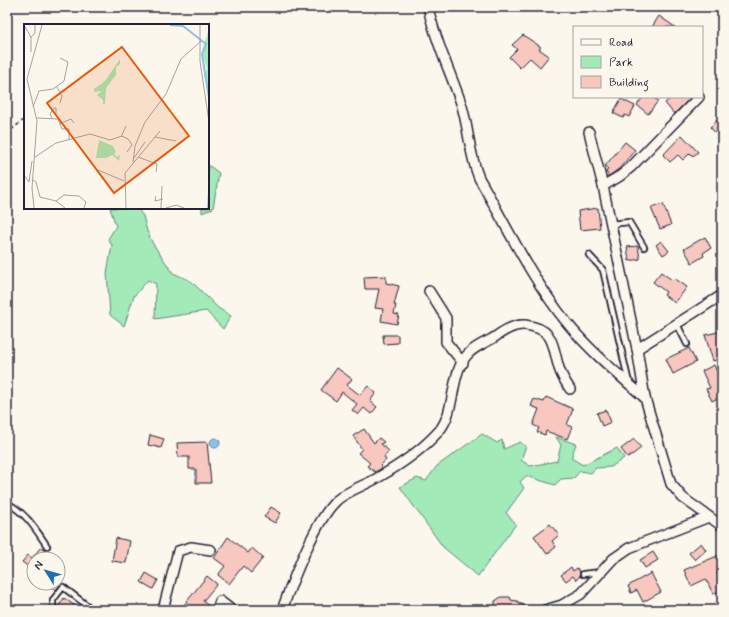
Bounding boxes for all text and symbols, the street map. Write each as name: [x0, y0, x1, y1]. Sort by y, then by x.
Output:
inset map: [24, 24, 209, 209]
legend: [573, 26, 703, 98]
text: Road: [609, 35, 633, 51]
text: Park: [609, 55, 633, 71]
text: Building: [609, 75, 649, 92]
north arrow: [26, 551, 66, 591]
text: N: [31, 558, 47, 573]

